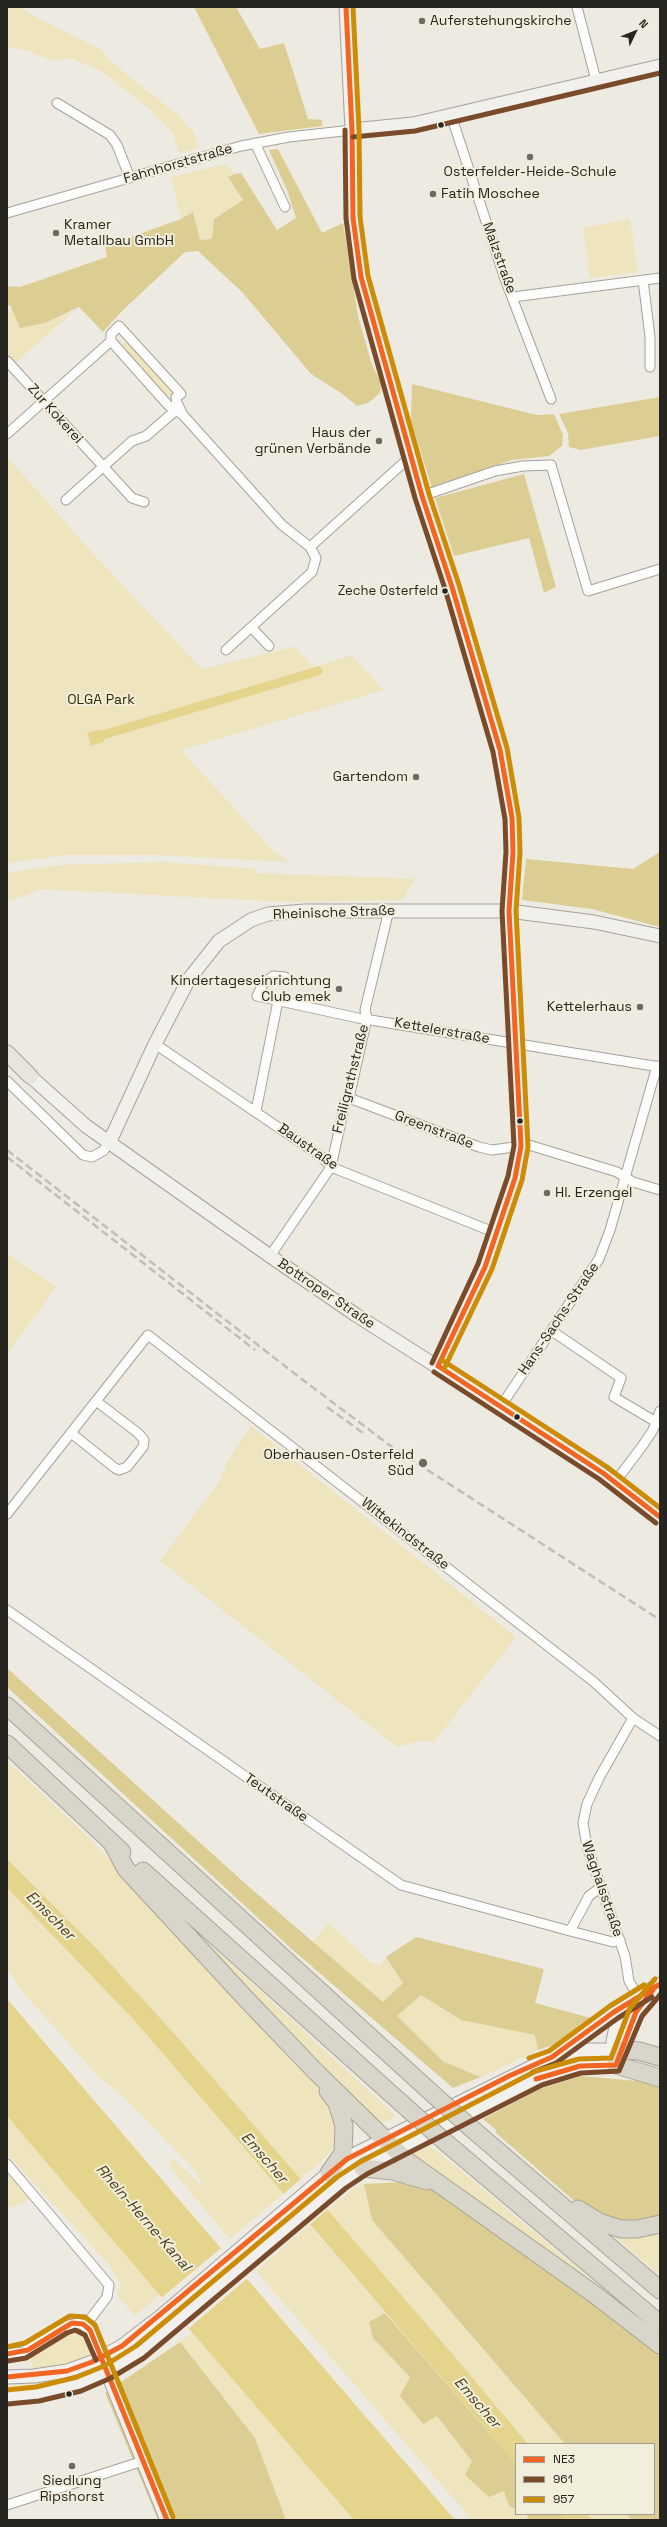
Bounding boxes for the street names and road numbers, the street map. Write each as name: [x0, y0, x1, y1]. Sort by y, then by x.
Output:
street label: Fahnhorststraße: [122, 140, 234, 188]
street label: Malzstraße: [478, 220, 520, 296]
street label: Zur Kokerei: [24, 381, 86, 447]
street label: Rheinische Straße: [272, 902, 396, 924]
street label: Kettelerstraße: [393, 1014, 491, 1048]
street label: Freiligrathstraße: [329, 1023, 373, 1135]
street label: Greenstraße: [392, 1107, 476, 1153]
street label: Baustraße: [275, 1120, 341, 1174]
street label: Bottroper Straße: [274, 1255, 378, 1333]
street label: Hans-Sachs-Straße: [515, 1260, 603, 1378]
street label: Wittekindstraße: [358, 1494, 452, 1574]
street label: Teutstraße: [241, 1770, 311, 1826]
street label: Waghalsstraße: [578, 1839, 626, 1939]

